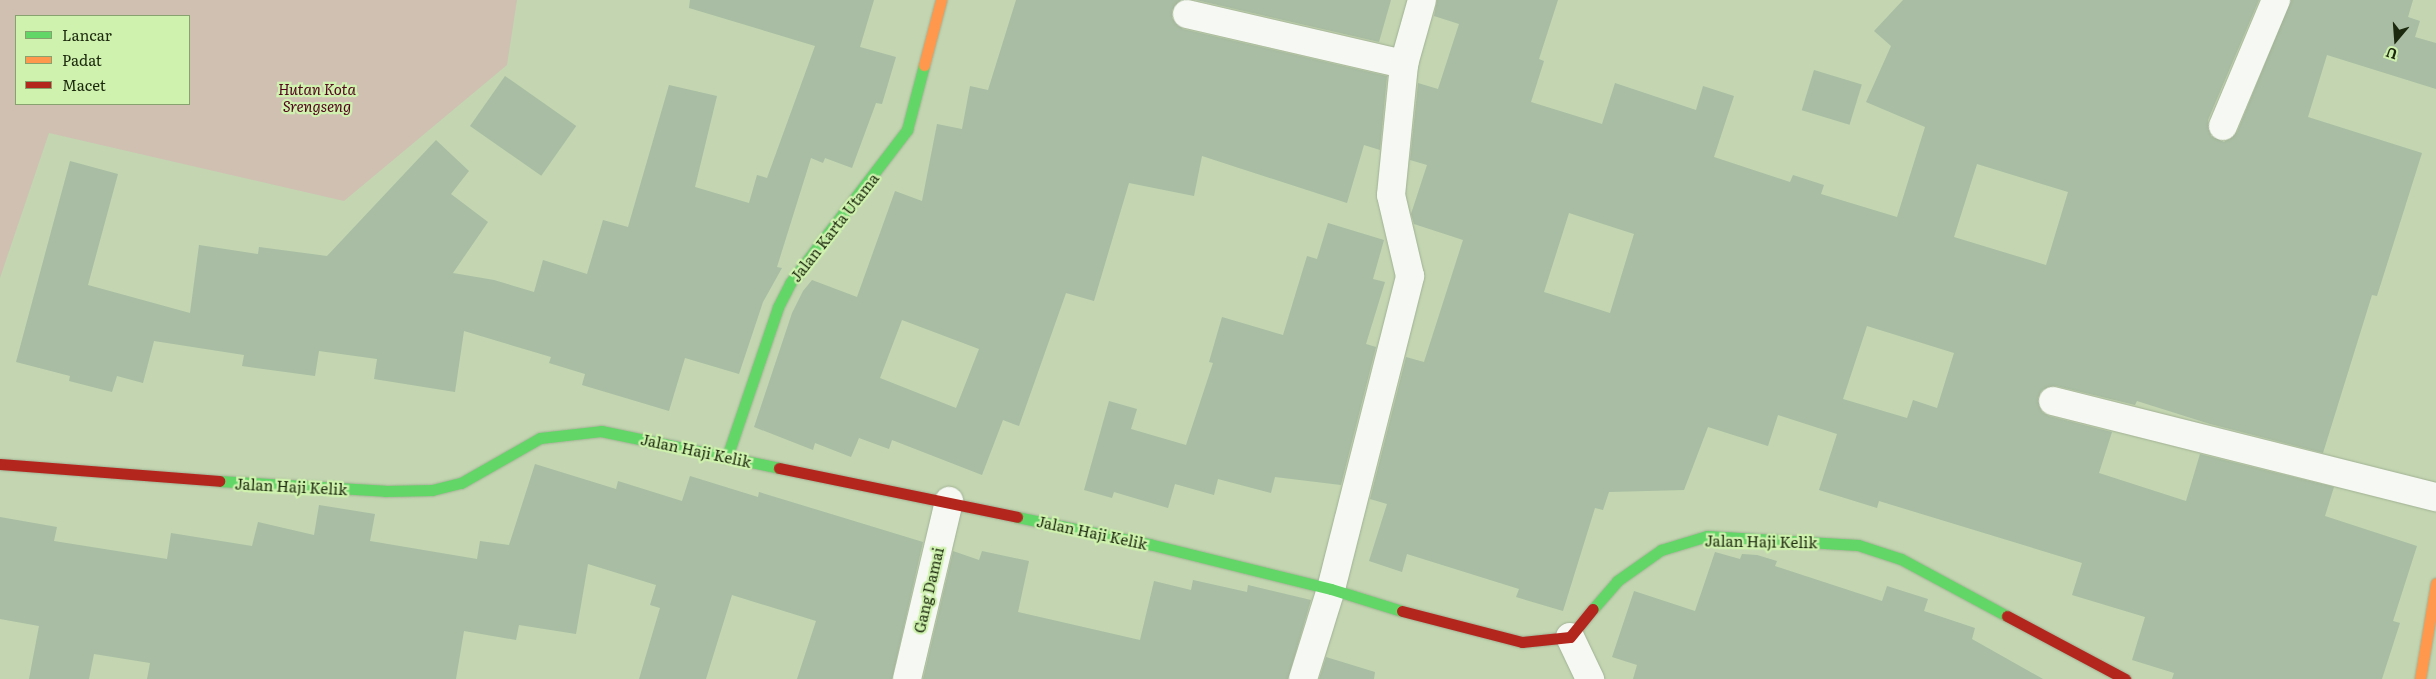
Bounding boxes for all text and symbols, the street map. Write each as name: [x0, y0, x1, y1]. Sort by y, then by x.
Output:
legend: [15, 15, 190, 105]
north arrow: [2371, 15, 2421, 65]
text: Lancar: [62, 23, 112, 46]
text: U: [2383, 43, 2400, 65]
text: Padat: [62, 48, 102, 71]
text: Macet: [62, 73, 106, 96]
park label: Hutan Kota Srengseng: [278, 79, 356, 114]
street label: Jalan Karta Utama: [786, 169, 882, 285]
street label: Jalan Haji Kelik: [639, 429, 753, 471]
street label: Jalan Haji Kelik: [234, 474, 348, 498]
street label: Jalan Haji Kelik: [1035, 511, 1149, 553]
street label: Jalan Haji Kelik: [1705, 531, 1817, 551]
street label: Gang Damai: [909, 545, 947, 635]

